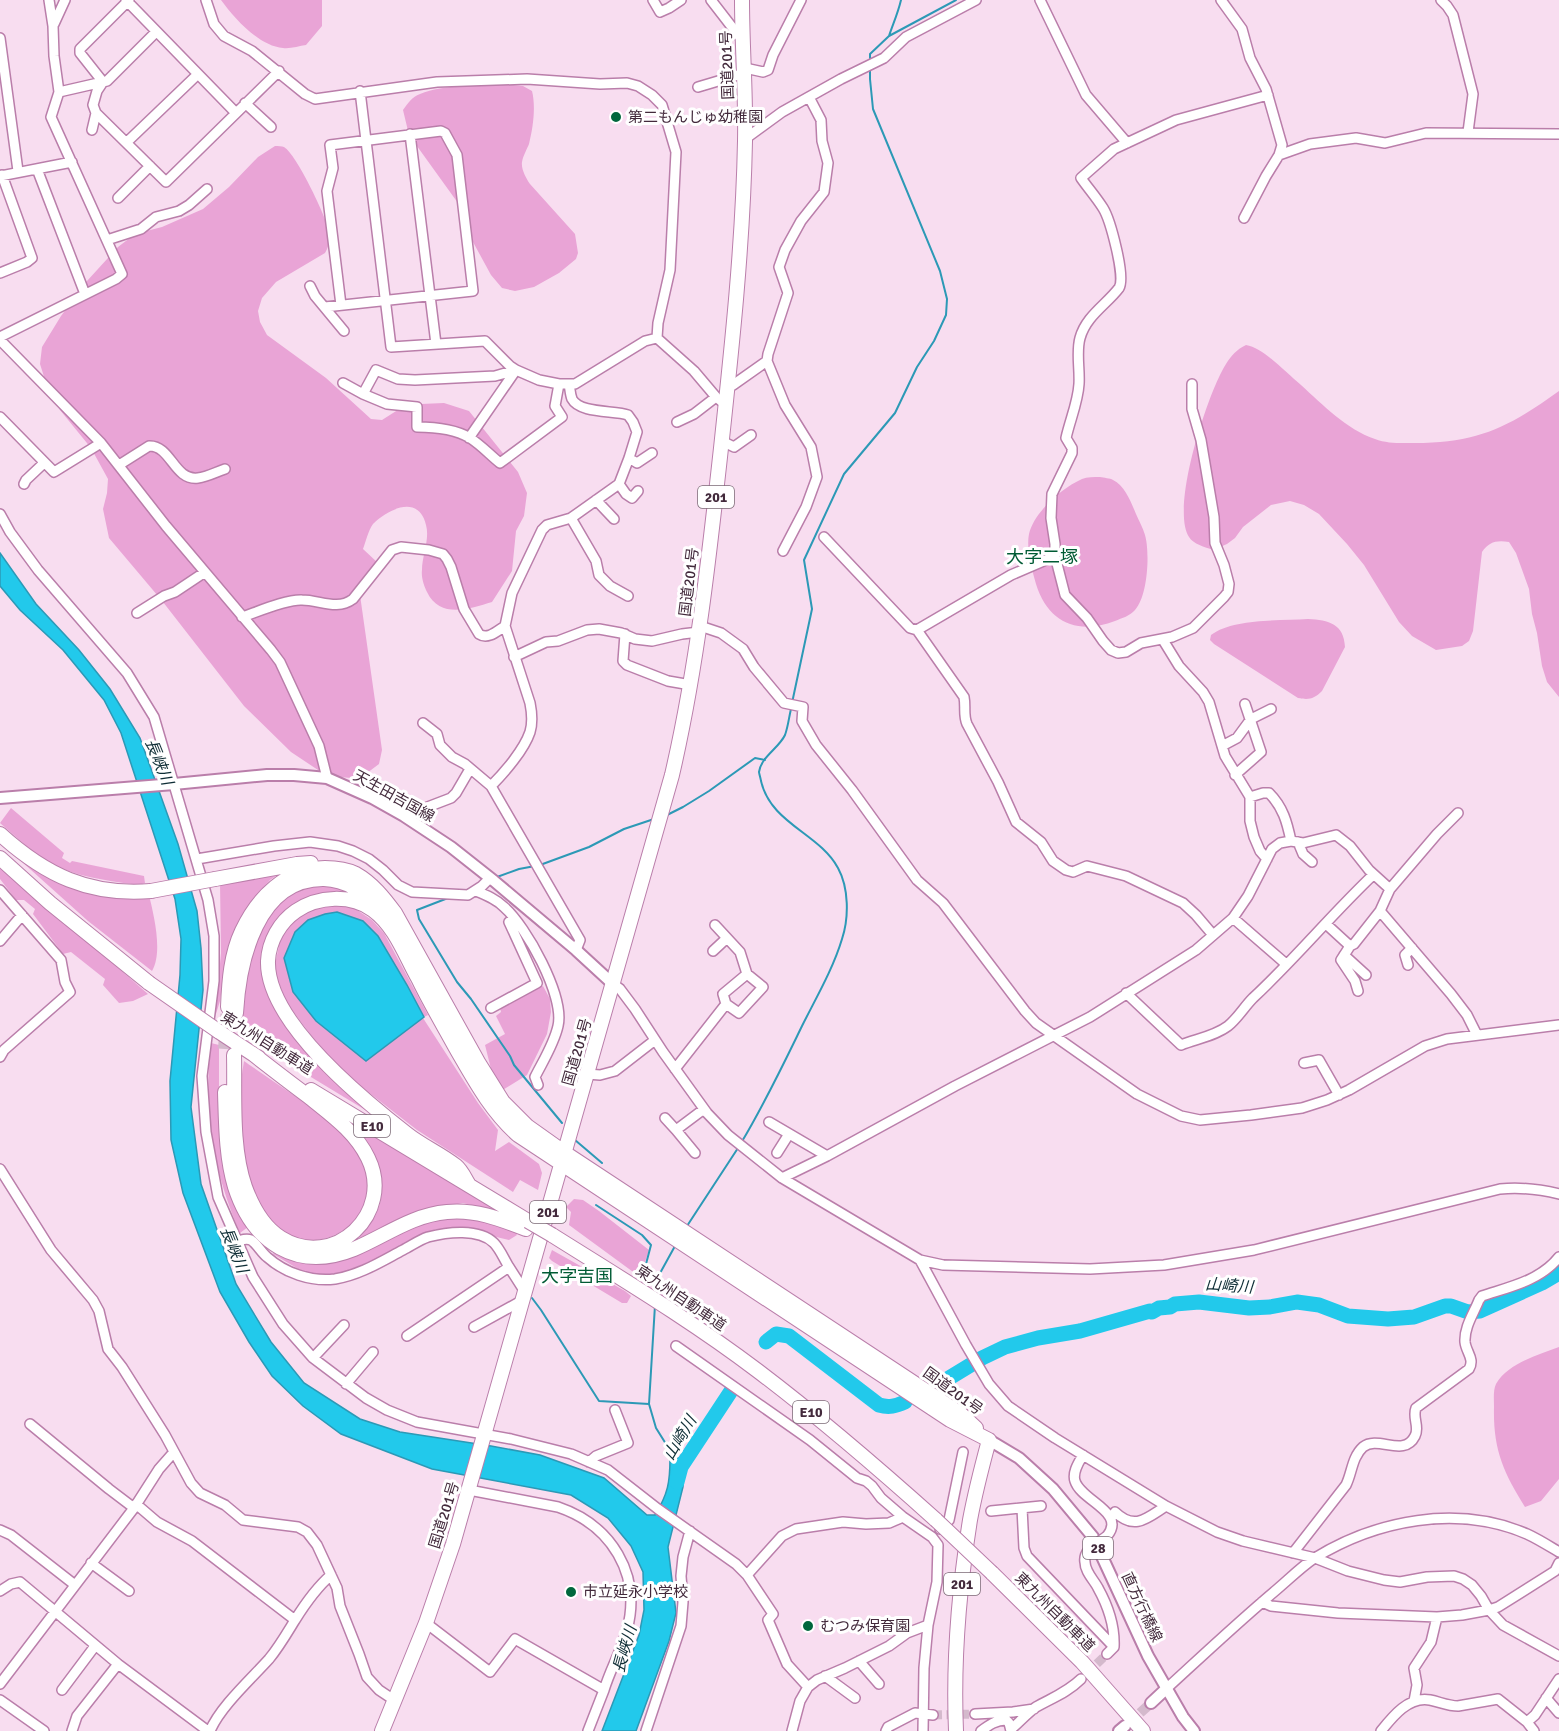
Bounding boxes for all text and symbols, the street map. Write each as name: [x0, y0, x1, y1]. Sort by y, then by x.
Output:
street label: 国道201号: [717, 30, 737, 100]
place label: 第二もんじゅ幼稚園: [628, 108, 763, 126]
marker: 第二もんじゅ幼稚園: [609, 110, 623, 124]
road number: 201: [698, 486, 734, 508]
district label: 大字二塚: [1006, 546, 1078, 568]
street label: 国道201号: [676, 547, 702, 617]
water label: 長峡川: [141, 736, 178, 790]
street label: 天生田吉国線: [350, 766, 438, 826]
street label: 東九州自動車道: [218, 1008, 316, 1078]
street label: 国道201号: [559, 1016, 595, 1088]
road number: E10: [354, 1115, 390, 1137]
road number: 201: [530, 1201, 566, 1223]
water label: 長峡川: [216, 1224, 253, 1278]
street label: 東九州自動車道: [632, 1261, 730, 1335]
district label: 大字吉国: [541, 1265, 613, 1287]
water label: 山崎川: [1204, 1274, 1256, 1298]
street label: 国道201号: [920, 1363, 986, 1419]
road number: E10: [793, 1401, 829, 1423]
water label: 山崎川: [659, 1411, 702, 1464]
street label: 国道201号: [425, 1479, 463, 1551]
road number: 28: [1083, 1537, 1113, 1559]
street label: 東九州自動車道: [1012, 1569, 1098, 1655]
street label: 直方行橋線: [1118, 1569, 1166, 1645]
road number: 201: [944, 1573, 980, 1595]
place label: 市立延永小学校: [583, 1583, 688, 1601]
marker: 市立延永小学校: [564, 1585, 578, 1599]
place label: むつみ保育園: [820, 1617, 910, 1635]
marker: むつみ保育園: [801, 1619, 815, 1633]
water label: 長峡川: [609, 1621, 642, 1675]

